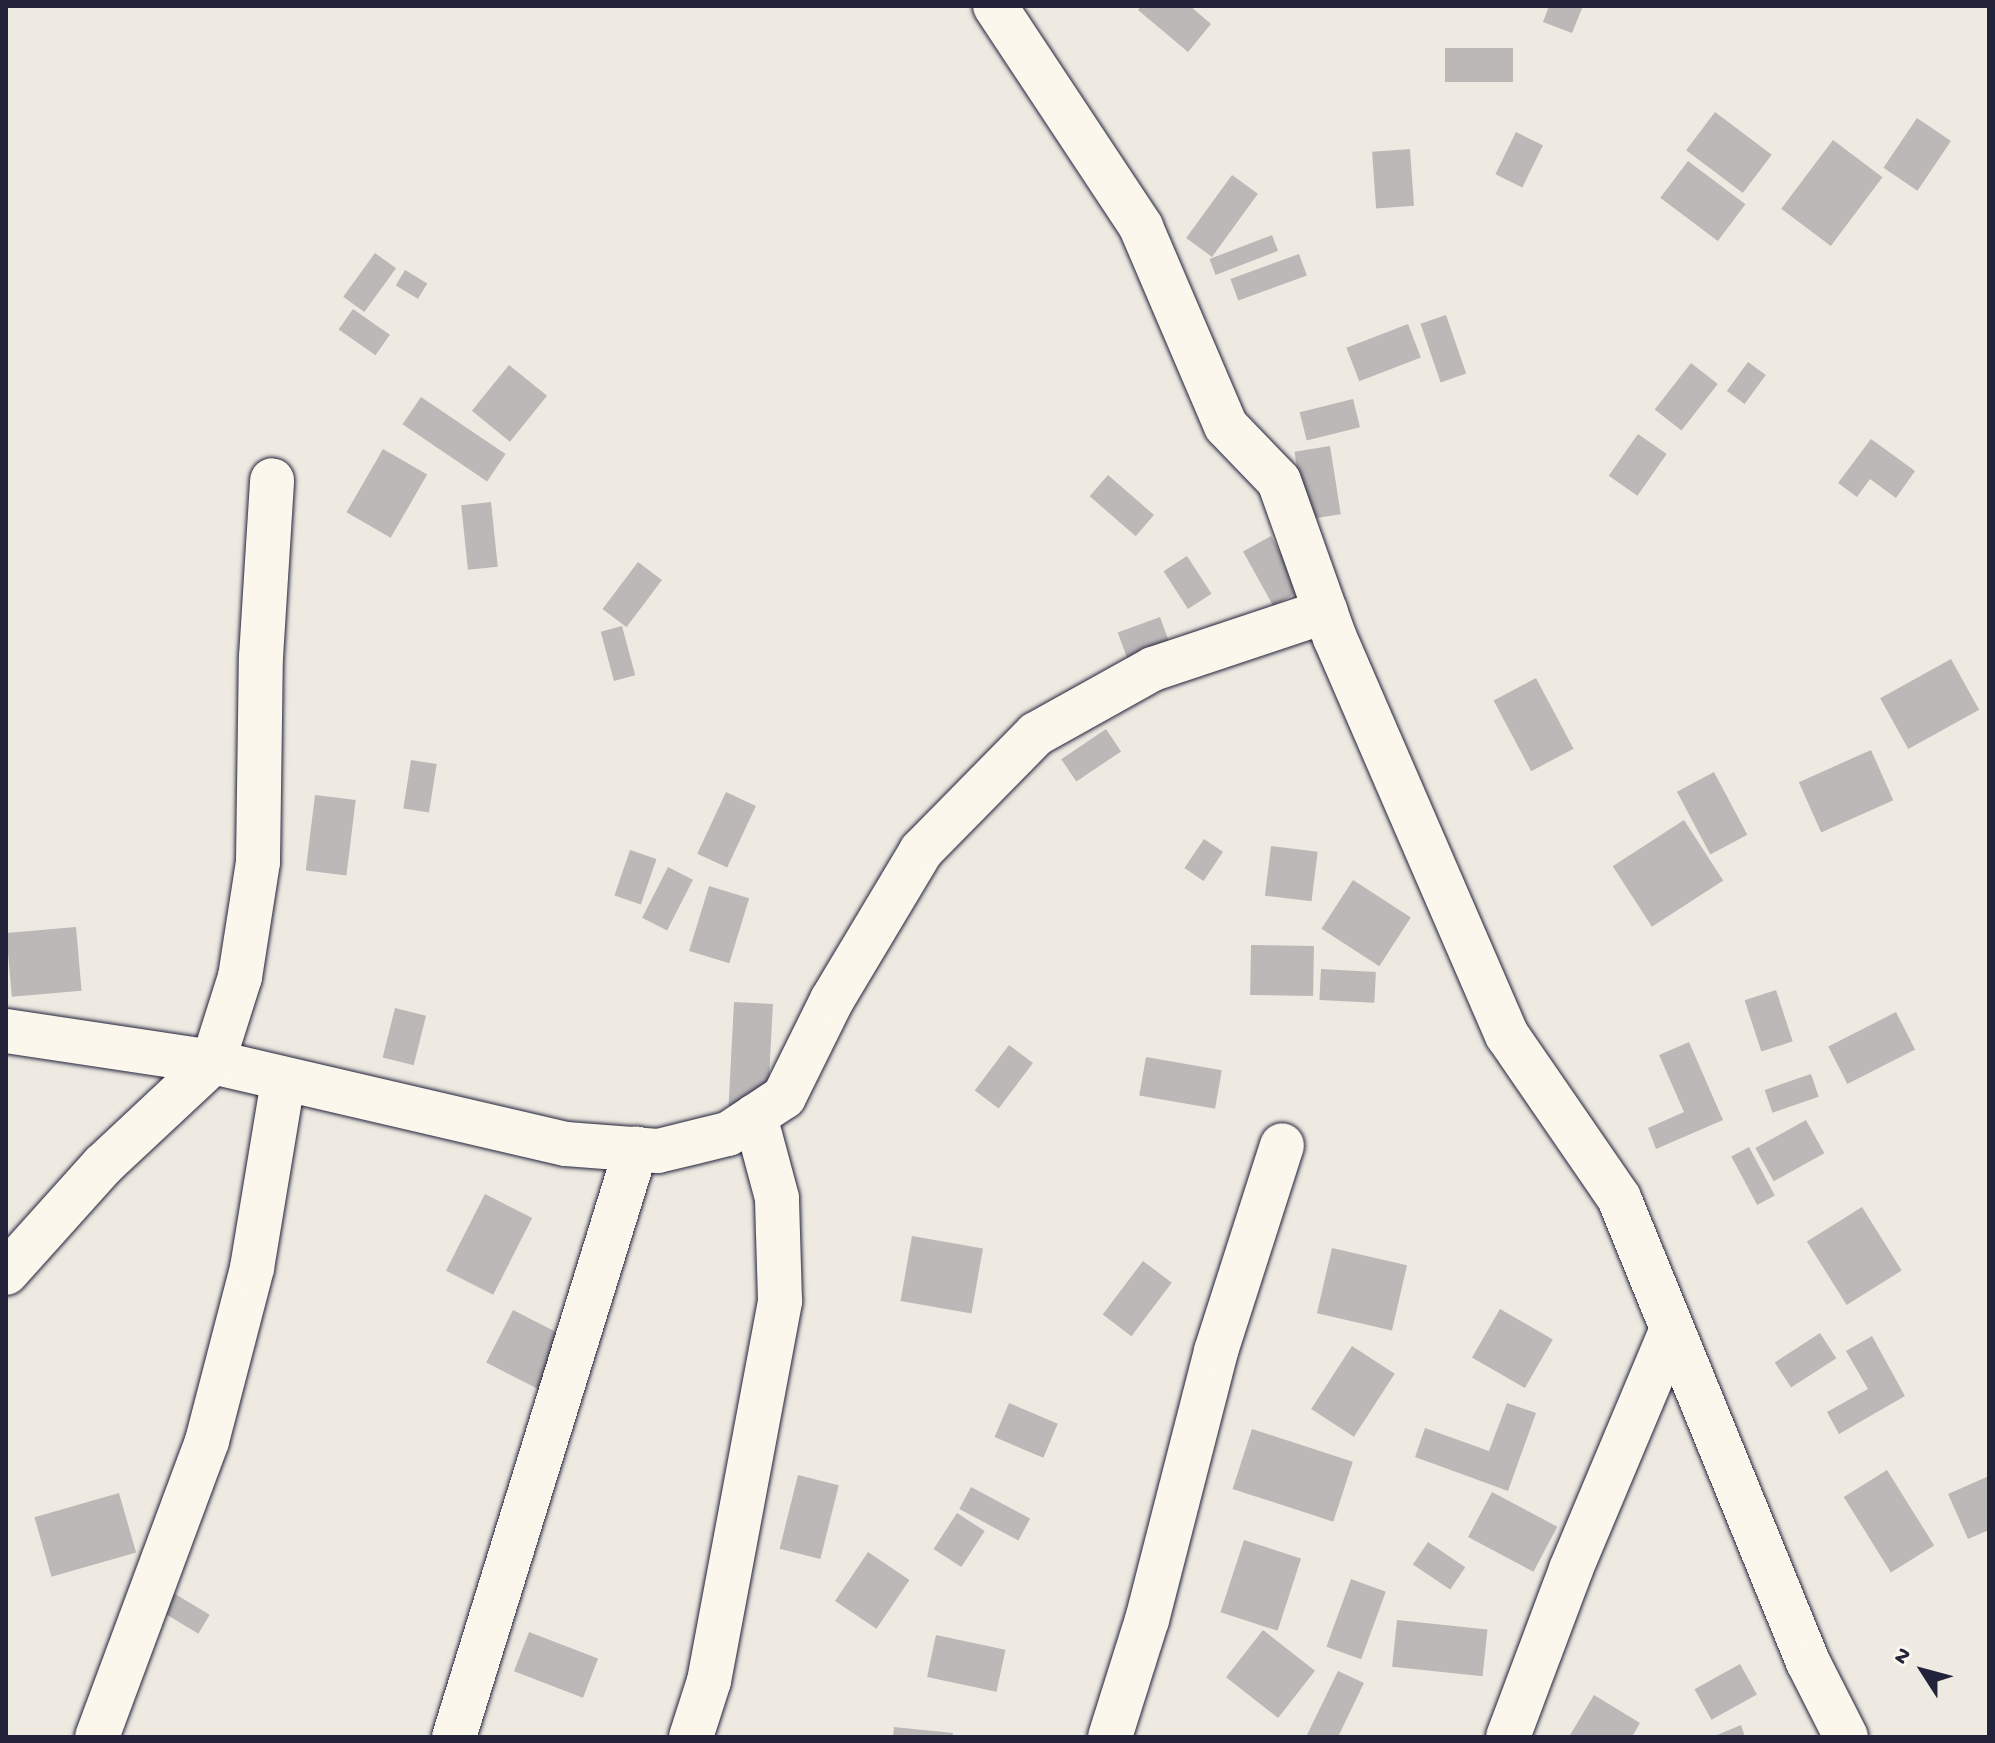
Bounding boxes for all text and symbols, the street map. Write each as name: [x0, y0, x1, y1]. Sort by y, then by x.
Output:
north arrow: [1883, 1631, 1963, 1711]
text: N: [1889, 1643, 1918, 1670]

